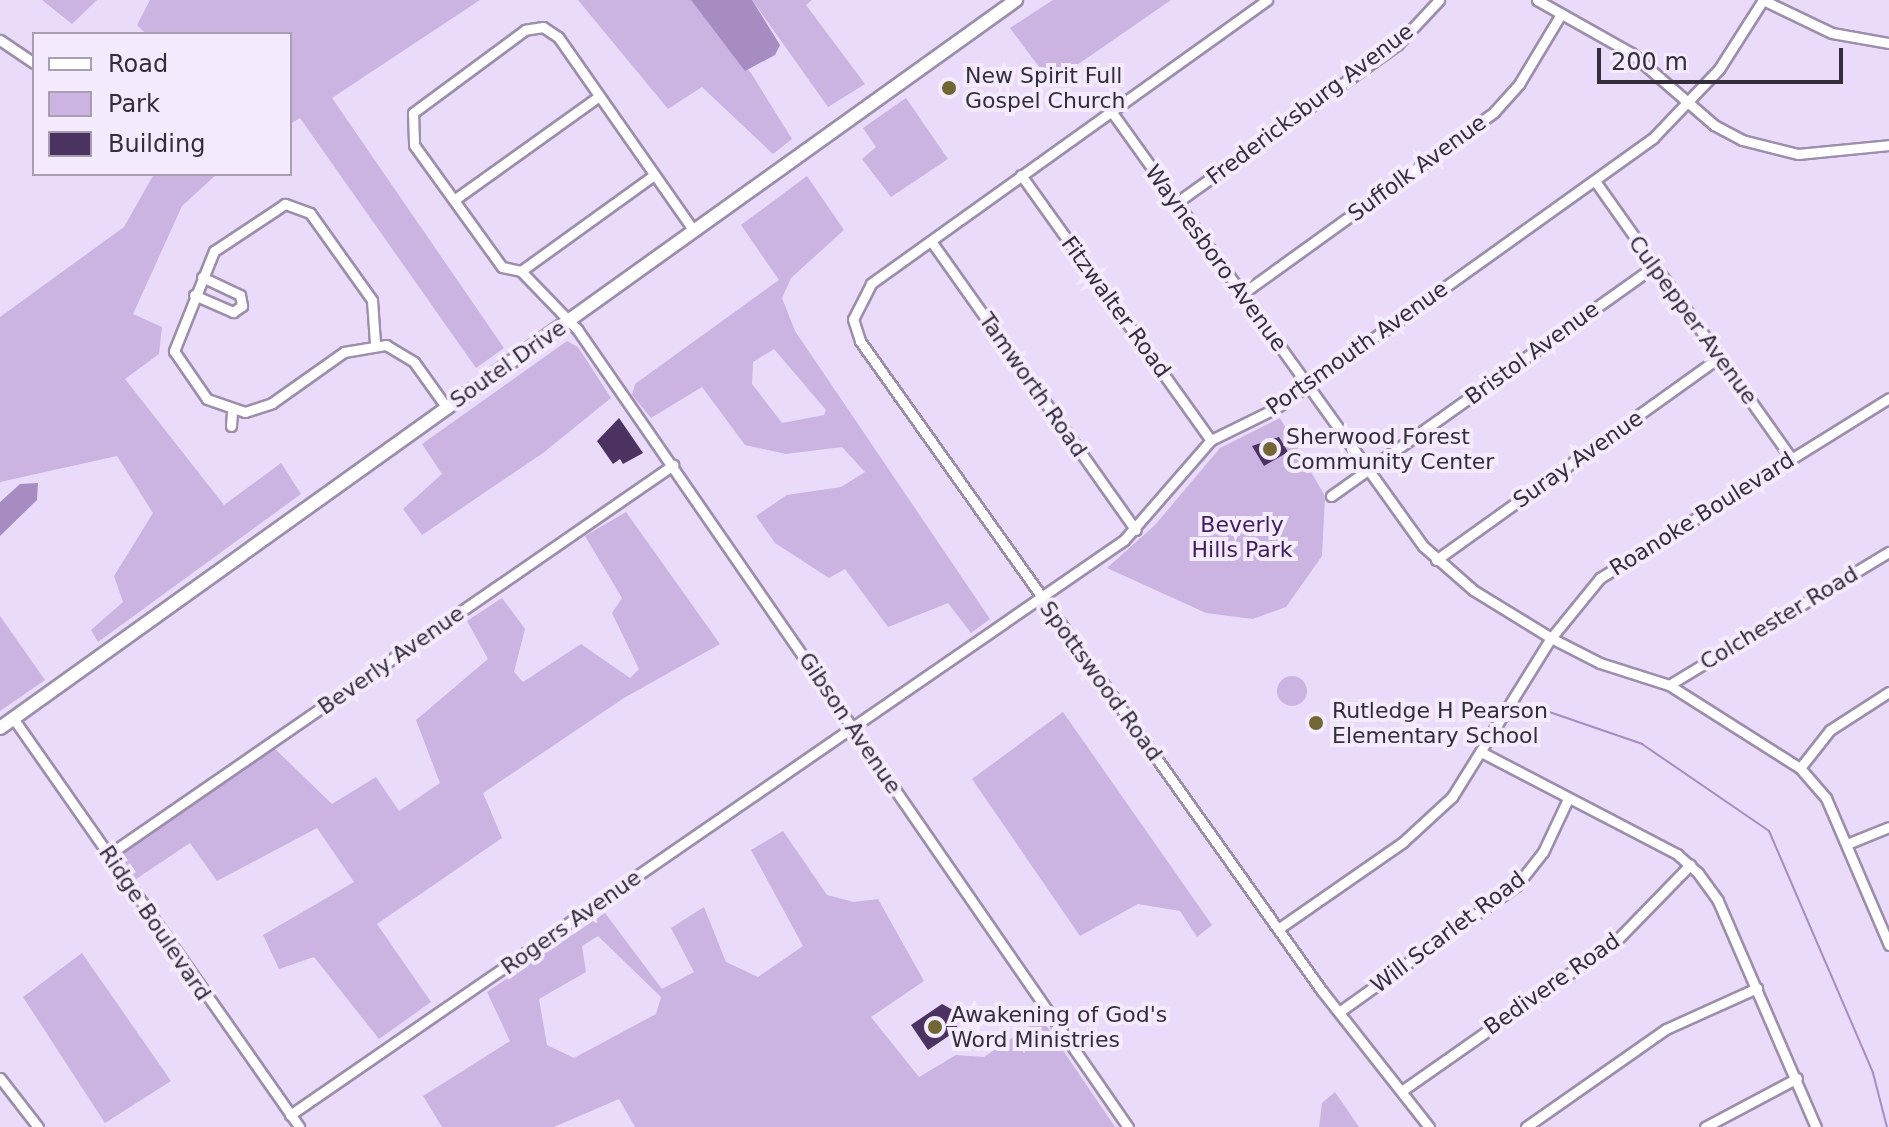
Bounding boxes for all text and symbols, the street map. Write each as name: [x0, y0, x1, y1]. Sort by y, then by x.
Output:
street label: Fredericksburg Avenue: [1202, 18, 1418, 190]
legend: [32, 32, 292, 176]
scale bar: [1601, 32, 1847, 82]
text: 200 m: [1611, 48, 1688, 76]
text: Road: [108, 50, 168, 78]
place label: New Spirit Full Gospel Church: [965, 62, 1125, 114]
marker: New Spirit Full Gospel Church: [940, 79, 958, 97]
text: Park: [108, 90, 160, 118]
street label: Suffolk Avenue: [1343, 109, 1491, 227]
text: Building: [108, 130, 205, 158]
street label: Waynesboro Avenue: [1139, 160, 1293, 356]
street label: Culpepper Avenue: [1623, 230, 1763, 410]
street label: Fitzwalter Road: [1056, 231, 1176, 383]
street label: Portsmouth Avenue: [1261, 275, 1453, 421]
street label: Bristol Avenue: [1460, 296, 1604, 410]
street label: Tamworth Road: [973, 308, 1093, 462]
street label: Soutel Drive: [445, 314, 571, 414]
street label: Suray Avenue: [1508, 405, 1648, 513]
place label: Sherwood Forest Community Center: [1286, 423, 1494, 474]
marker: Sherwood Forest Community Center: [1261, 440, 1279, 458]
street label: Roanoke Boulevard: [1605, 447, 1799, 581]
park label: Beverly Hills Park: [1192, 511, 1292, 562]
street label: Colchester Road: [1695, 560, 1863, 676]
street label: Spottswood Road: [1034, 596, 1168, 766]
street label: Beverly Avenue: [313, 600, 469, 720]
street label: Gibson Avenue: [793, 647, 907, 799]
place label: Rutledge H Pearson Elementary School: [1332, 697, 1548, 748]
marker: Rutledge H Pearson Elementary School: [1307, 714, 1325, 732]
street label: Ridge Boulevard: [93, 841, 217, 1005]
street label: Rogers Avenue: [496, 864, 646, 980]
street label: Will Scarlet Road: [1366, 866, 1530, 998]
street label: Bedivere Road: [1479, 927, 1625, 1041]
place label: Awakening of God's Word Ministries: [951, 1001, 1167, 1052]
marker: Awakening of God's Word Ministries: [926, 1018, 944, 1036]

